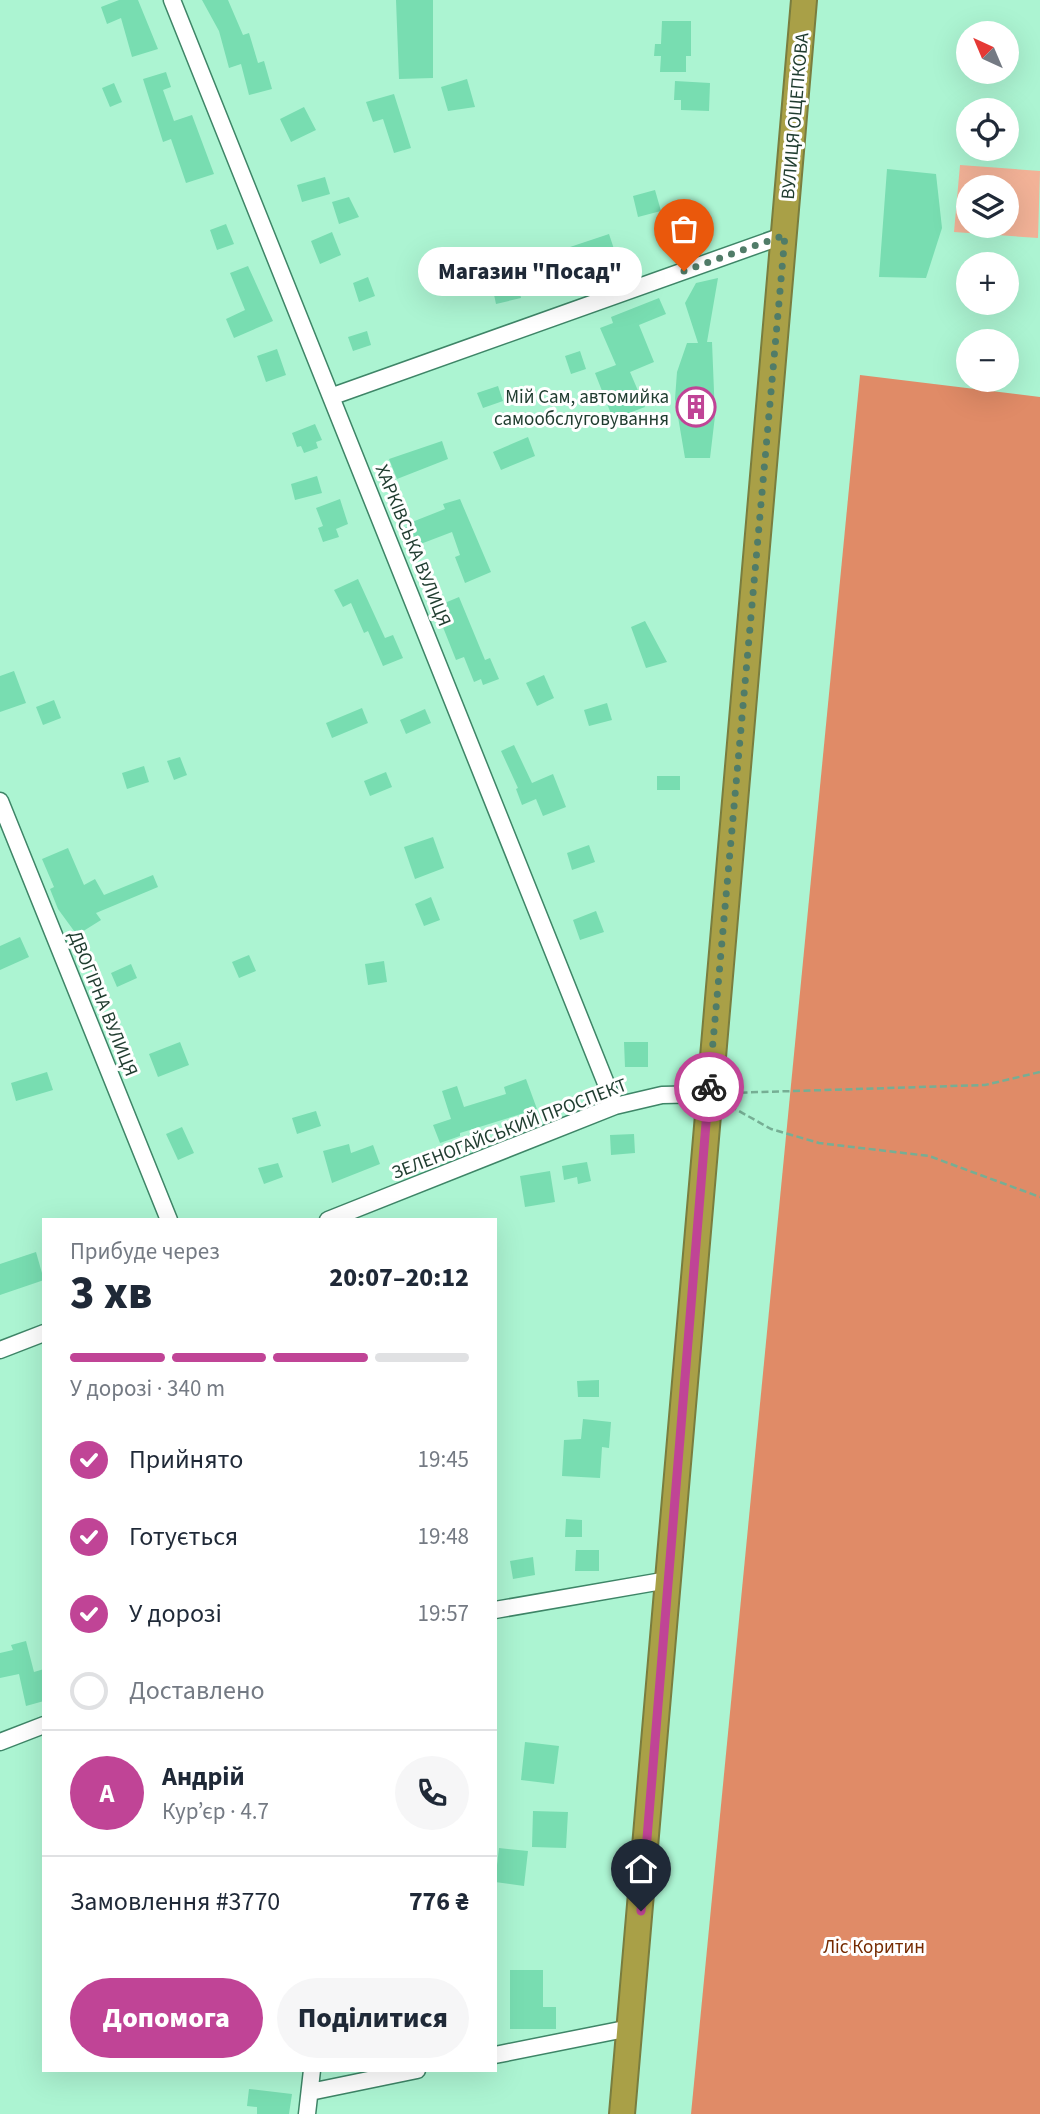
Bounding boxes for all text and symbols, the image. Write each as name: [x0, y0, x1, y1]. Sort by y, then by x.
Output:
north arrow: [956, 21, 1018, 84]
map controls: [956, 21, 1019, 392]
street label: ВУЛИЦЯ ОЩЕПКОВА: [775, 31, 816, 201]
button: locate: [956, 98, 1019, 161]
button: layers: [956, 175, 1019, 238]
pin: [654, 199, 714, 271]
icon: bag: [665, 210, 703, 248]
callout: Магазин "Посад": [418, 246, 642, 296]
button: +: [956, 252, 1019, 315]
text: Магазин "Посад": [438, 255, 622, 288]
button: −: [956, 329, 1019, 392]
place label: Мій Сам, автомийка самообслуговування: [494, 384, 669, 433]
building icon: Мій Сам, автомийка самообслуговування: [675, 386, 717, 428]
street label: ХАРКІВСЬКА ВУЛИЦЯ: [368, 461, 457, 631]
street label: ДВОГІРНА ВУЛИЦЯ: [61, 927, 144, 1080]
courier: [674, 1052, 744, 1122]
icon: bike: [690, 1068, 728, 1106]
street label: ЗЕЛЕНОГАЙСЬКИЙ ПРОСПЕКТ: [388, 1072, 631, 1187]
text: Прибуде через: [70, 1235, 220, 1268]
text: 20:07–20:12: [329, 1259, 469, 1296]
text: 3 хв: [70, 1261, 152, 1326]
text: У дорозі · 340 m: [70, 1372, 225, 1405]
icon: check: [70, 1441, 108, 1479]
text: Прийнято: [129, 1441, 243, 1478]
text: 19:45: [418, 1443, 469, 1476]
icon: check: [70, 1518, 108, 1556]
text: Готується: [129, 1518, 238, 1555]
text: 19:48: [418, 1520, 469, 1553]
icon: check: [70, 1595, 108, 1633]
text: У дорозі: [129, 1595, 222, 1632]
text: 19:57: [418, 1597, 469, 1630]
text: Доставлено: [129, 1672, 265, 1709]
button: phone: [395, 1756, 469, 1830]
text: Андрій: [162, 1758, 245, 1795]
text: А: [100, 1775, 114, 1812]
text: Кур’єр · 4.7: [162, 1795, 269, 1828]
pin: [611, 1839, 671, 1911]
icon: home: [622, 1850, 660, 1888]
text: Замовлення #3770: [70, 1883, 280, 1920]
text: 776 ₴: [409, 1883, 469, 1920]
park label: Ліс Коритин: [823, 1934, 925, 1961]
button: Допомога: [70, 1978, 263, 2058]
button: Поділитися: [277, 1978, 469, 2058]

